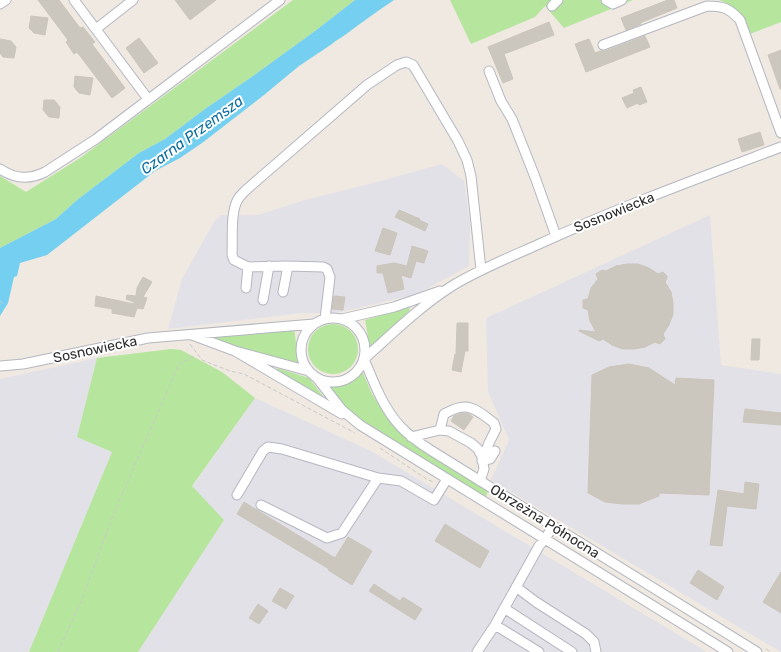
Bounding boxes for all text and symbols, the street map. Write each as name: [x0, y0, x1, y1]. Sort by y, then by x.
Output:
water label: Czarna Przemsza: [137, 92, 247, 178]
street label: Sosnowiecka: [571, 189, 657, 236]
street label: Sosnowiecka: [52, 332, 139, 367]
street label: Obrzeżna Północna: [487, 481, 603, 562]

